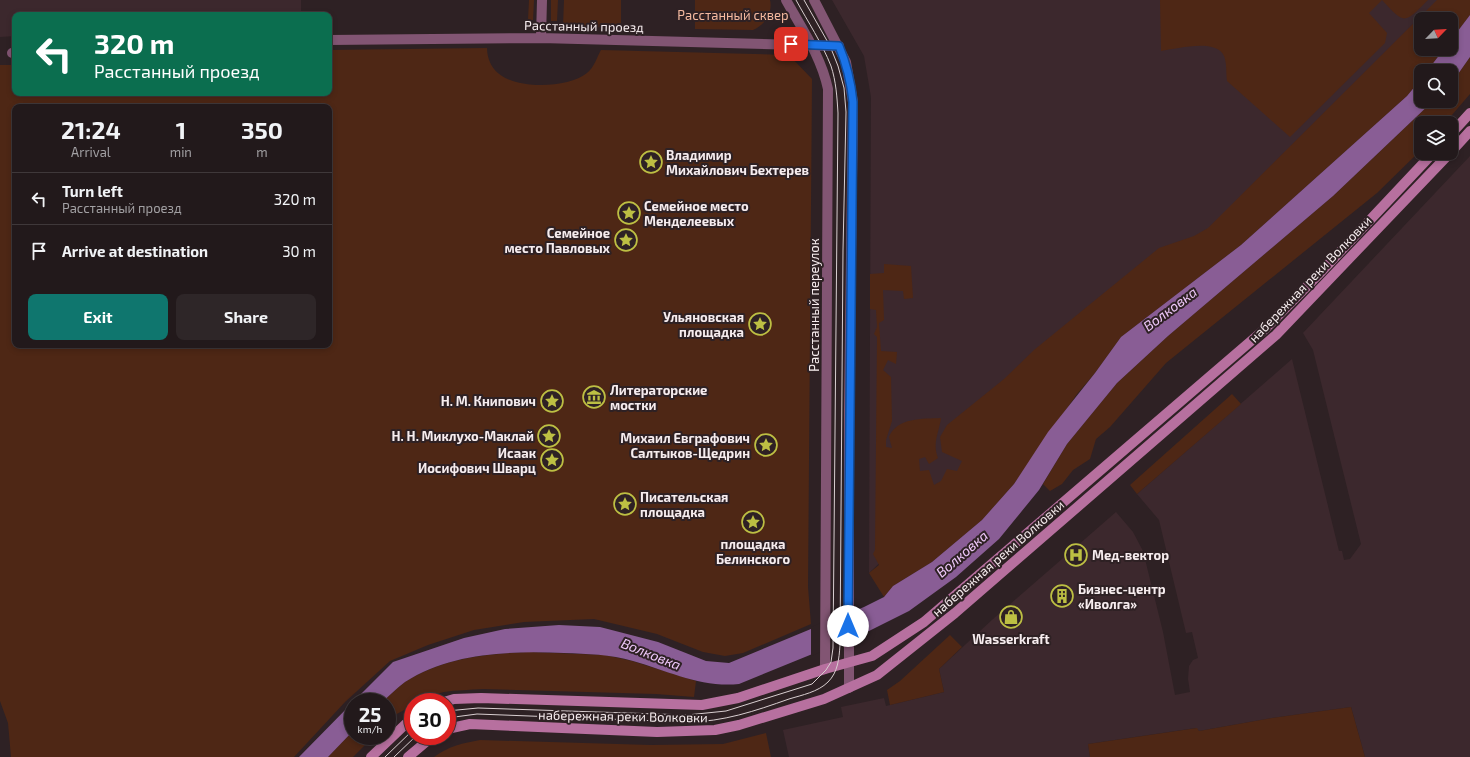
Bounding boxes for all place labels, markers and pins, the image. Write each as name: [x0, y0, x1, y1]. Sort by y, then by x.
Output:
pin: [774, 27, 808, 61]
place label: Владимир Михайлович Бехтерев: [666, 147, 809, 178]
place icon: Владимир Михайлович Бехтерев: [638, 149, 664, 175]
place label: Семейное место Менделеевых: [644, 198, 749, 229]
place icon: Семейное место Менделеевых: [616, 200, 642, 226]
place label: Семейное место Павловых: [504, 225, 611, 256]
place icon: Семейное место Павловых: [613, 227, 639, 253]
place label: Ульяновская площадка: [663, 309, 744, 340]
place icon: Ульяновская площадка: [747, 311, 773, 337]
place label: Литераторские мостки: [610, 382, 707, 413]
museum icon: Литераторские мостки: [581, 384, 607, 410]
place icon: Н. М. Книпович: [539, 388, 565, 414]
place label: Н. М. Книпович: [441, 393, 536, 409]
place icon: Н. Н. Миклухо-Маклай: [536, 423, 562, 449]
place label: Н. Н. Миклухо-Маклай: [392, 428, 534, 444]
place label: Михаил Евграфович Салтыков-Щедрин: [620, 430, 750, 461]
place icon: Михаил Евграфович Салтыков-Щедрин: [753, 432, 779, 458]
place label: Исаак Иосифович Шварц: [418, 445, 537, 476]
place icon: Исаак Иосифович Шварц: [539, 447, 565, 473]
place label: Писательская площадка: [640, 489, 728, 520]
place icon: Писательская площадка: [612, 491, 638, 517]
place icon: площадка Белинского: [740, 509, 766, 535]
place label: площадка Белинского: [716, 536, 790, 567]
hospital icon: Мед-вектор: [1063, 542, 1089, 568]
place label: Мед-вектор: [1092, 547, 1169, 563]
place label: Бизнес-центр «Иволга»: [1078, 581, 1166, 612]
building icon: Бизнес-центр «Иволга»: [1049, 583, 1075, 609]
shop icon: Wasserkraft: [998, 604, 1024, 630]
place label: Wasserkraft: [972, 631, 1050, 647]

